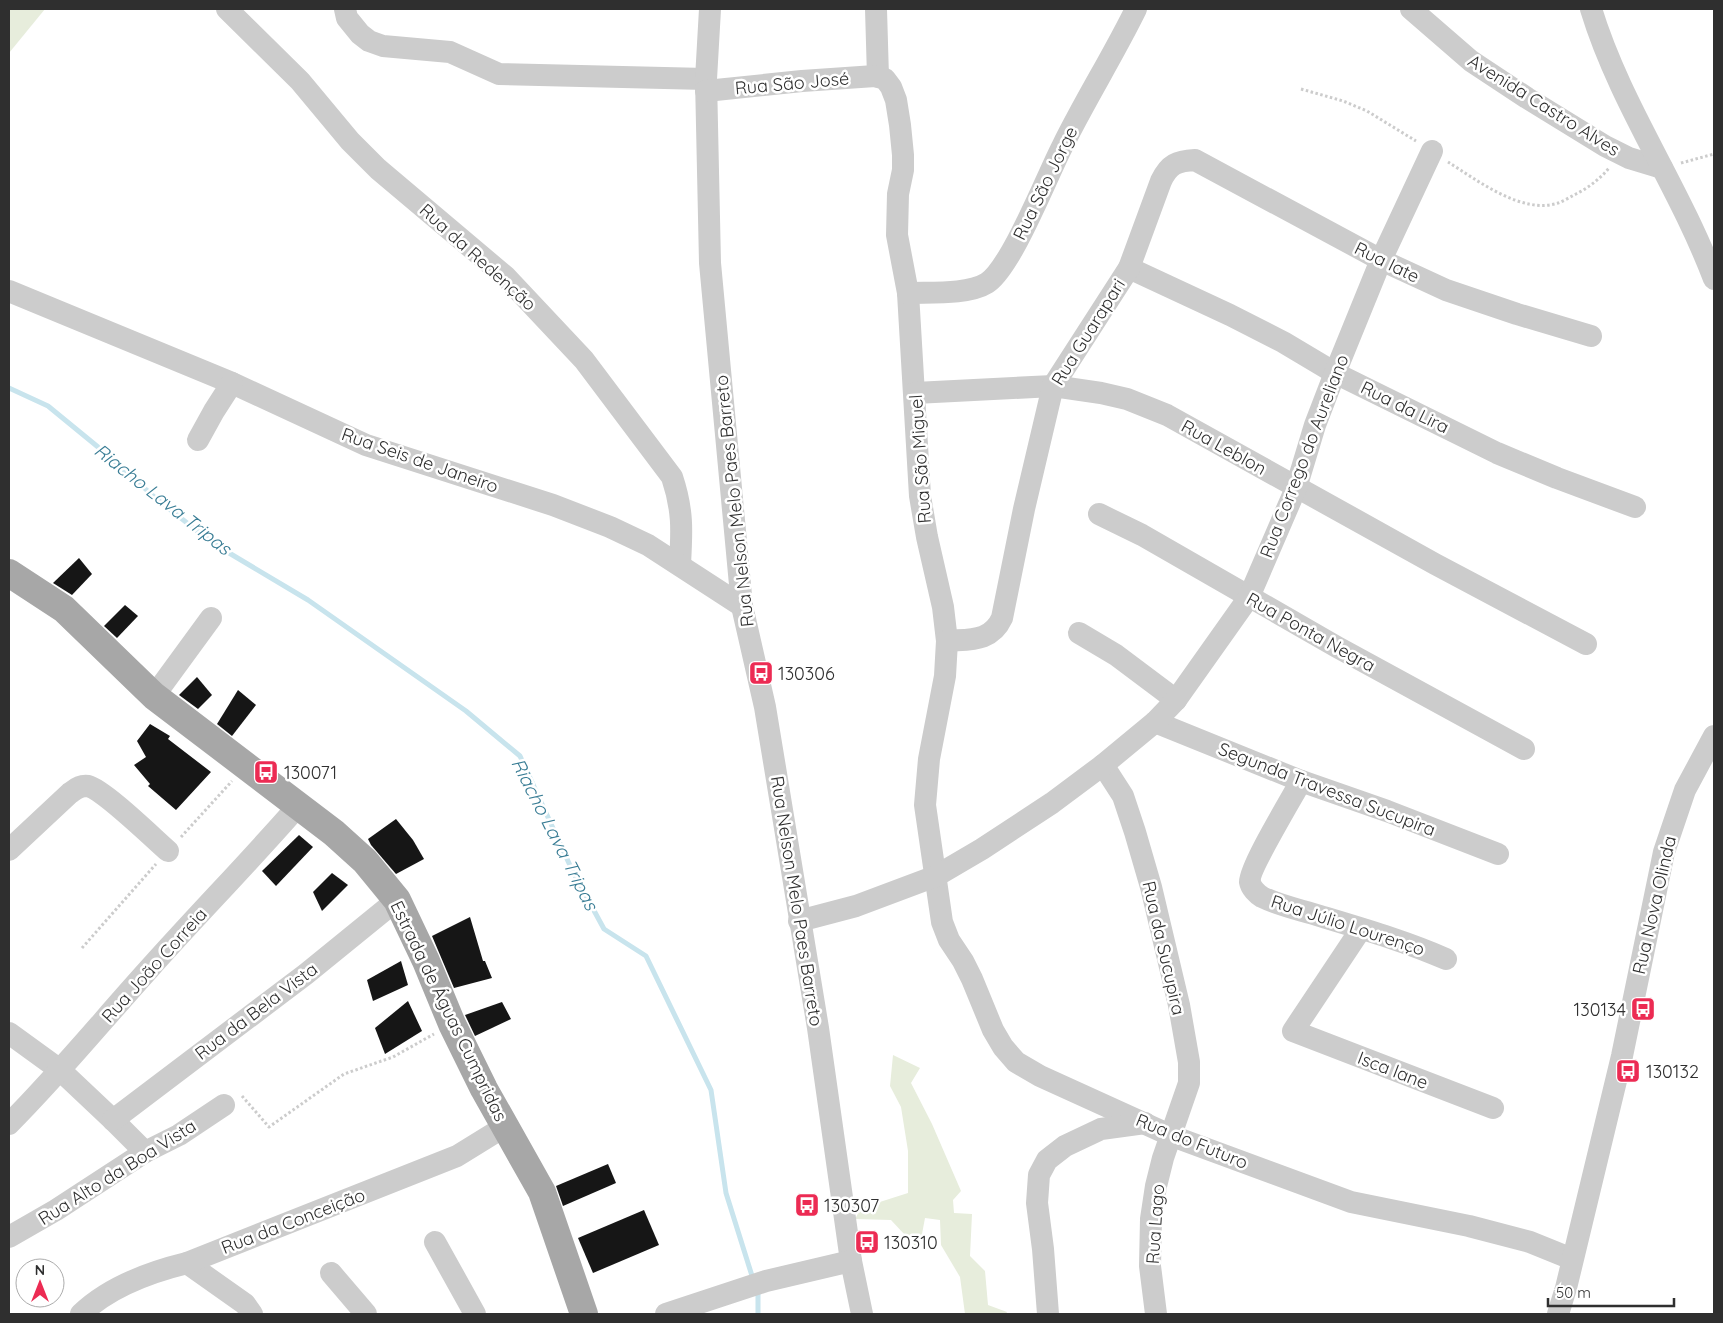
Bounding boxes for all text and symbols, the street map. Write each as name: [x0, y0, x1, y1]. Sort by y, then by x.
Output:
street label: Avenida Castro Alves: [1464, 49, 1624, 161]
street label: Rua São José: [734, 67, 850, 99]
street label: Rua São Jorge: [1008, 122, 1082, 244]
street label: Rua da Redenção: [415, 198, 541, 316]
street label: Rua Iate: [1351, 236, 1423, 288]
street label: Rua Guarapari: [1046, 274, 1130, 390]
street label: Rua Corrego do Aureliano: [1255, 351, 1353, 561]
street label: Rua Nelson Melo Paes Barreto: [709, 374, 759, 628]
street label: Rua da Lira: [1357, 376, 1453, 438]
street label: Rua São Miguel: [904, 394, 936, 524]
street label: Rua Leblon: [1177, 414, 1271, 480]
street label: Rua Seis de Janeiro: [339, 422, 501, 498]
water label: Riacho Lava Tripas: [90, 438, 237, 561]
street label: Rua Ponta Negra: [1243, 587, 1379, 677]
bus stop icon: 130306: [748, 660, 774, 686]
place label: 130306: [778, 662, 835, 685]
street label: Segunda Travessa Sucupira: [1215, 737, 1439, 841]
water label: Riacho Lava Tripas: [506, 754, 604, 915]
bus stop icon: 130071: [253, 759, 279, 785]
place label: 130071: [284, 761, 337, 784]
street label: Rua Nelson Melo Paes Barreto: [766, 774, 828, 1028]
street label: Rua Nova Olinda: [1627, 834, 1681, 976]
street label: Rua da Sucupira: [1137, 879, 1191, 1017]
street label: Rua Júlio Lourenço: [1268, 889, 1428, 961]
street label: Estrada de Águas Cumpridas: [385, 897, 513, 1125]
street label: Rua João Correia: [96, 903, 212, 1027]
street label: Rua da Bela Vista: [190, 957, 322, 1065]
bus stop icon: 130134: [1630, 996, 1656, 1022]
place label: 130134: [1574, 998, 1626, 1021]
street label: Isca lane: [1354, 1046, 1432, 1094]
bus stop icon: 130132: [1615, 1058, 1641, 1084]
place label: 130132: [1646, 1060, 1699, 1083]
street label: Rua do Futuro: [1133, 1108, 1251, 1174]
street label: Rua Alto da Boa Vista: [34, 1114, 200, 1230]
street label: Rua da Conceição: [218, 1183, 368, 1259]
street label: Rua Lago: [1141, 1183, 1169, 1265]
bus stop icon: 130307: [794, 1192, 820, 1218]
place label: 130307: [824, 1194, 879, 1217]
bus stop icon: 130310: [854, 1229, 880, 1255]
place label: 130310: [884, 1231, 938, 1254]
north arrow: [15, 1258, 65, 1308]
text: N: [35, 1261, 45, 1279]
scale bar: [1548, 1276, 1674, 1308]
text: 50 m: [1556, 1283, 1591, 1302]

